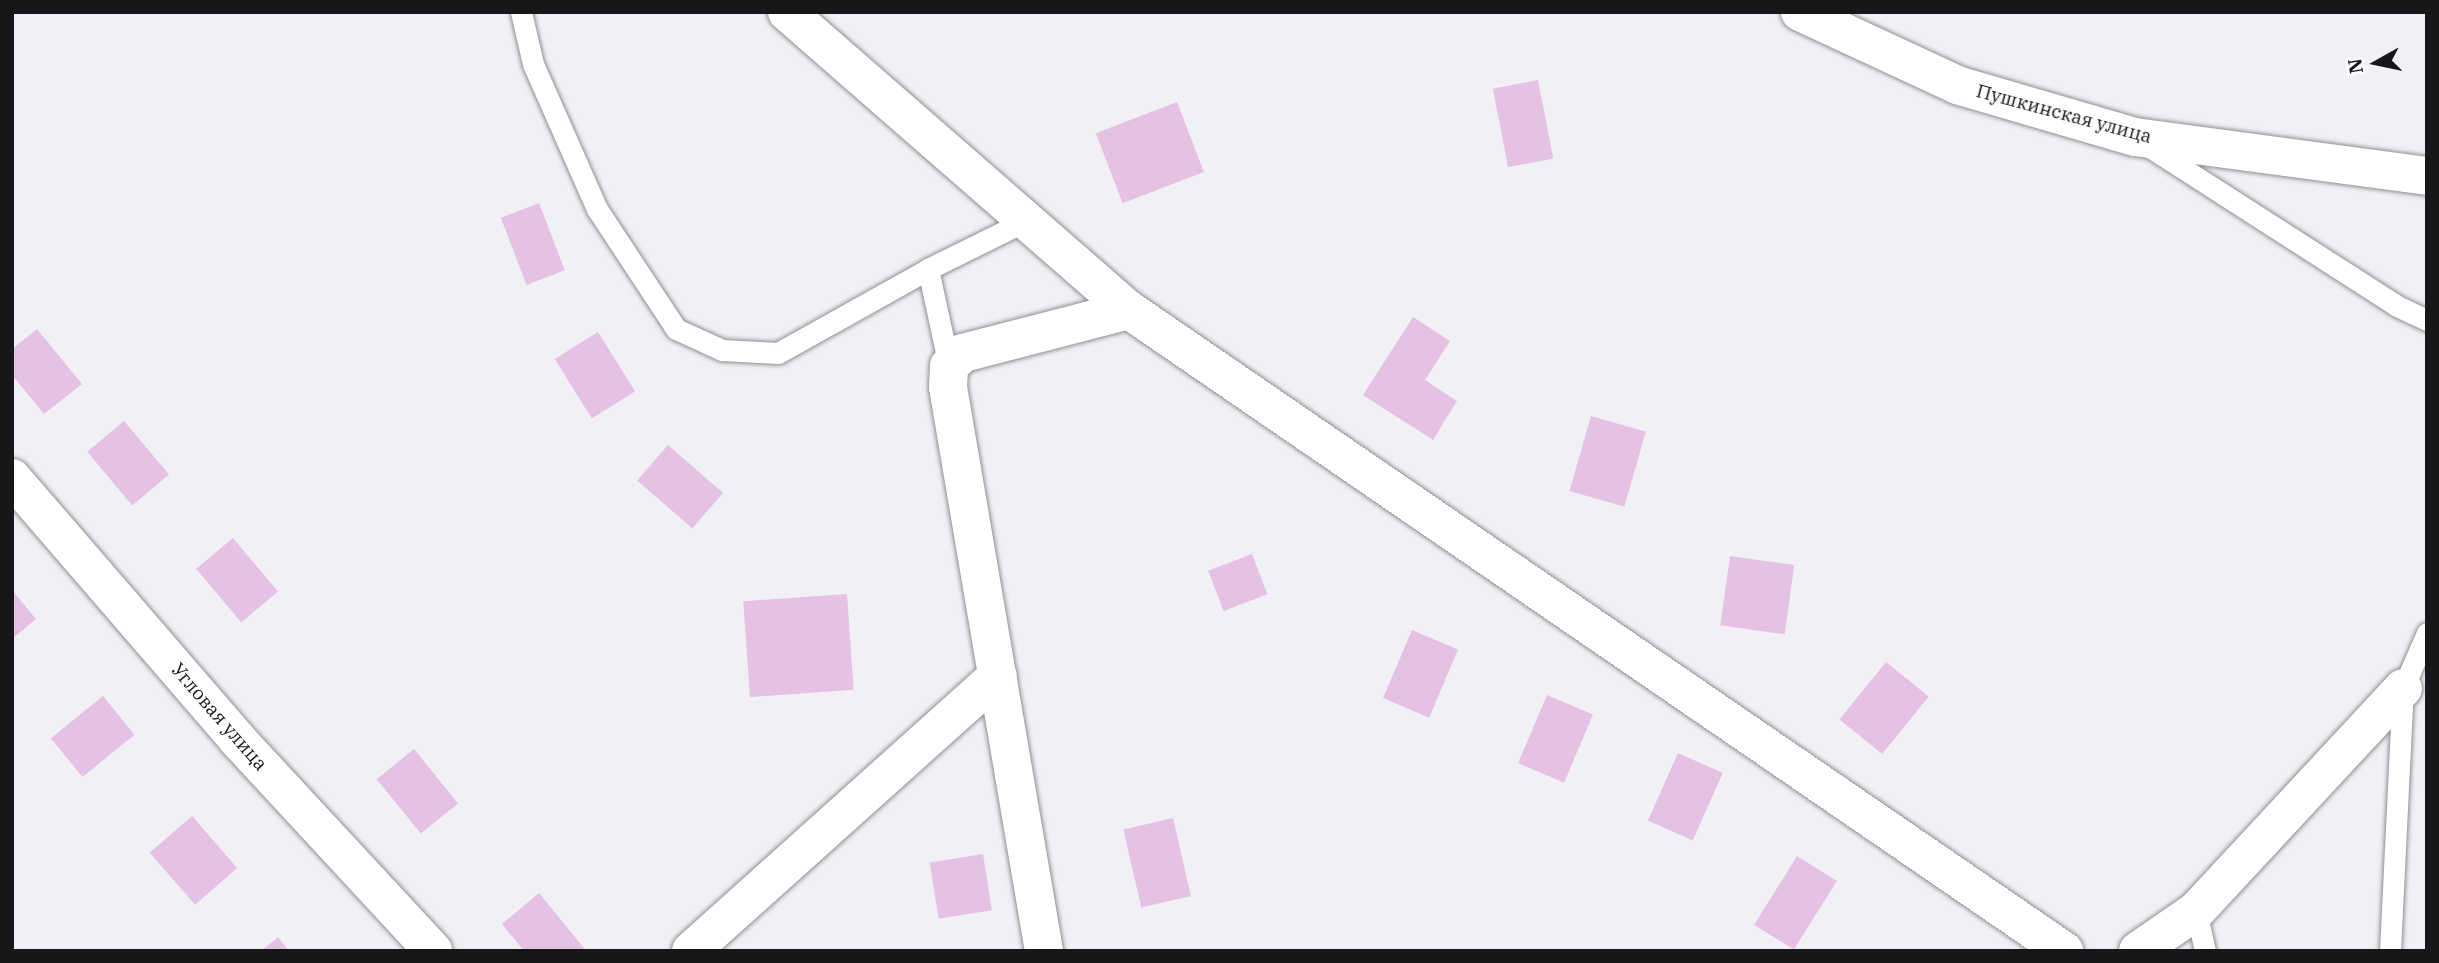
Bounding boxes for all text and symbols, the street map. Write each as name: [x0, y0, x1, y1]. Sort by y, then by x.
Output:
north arrow: [2341, 28, 2411, 98]
text: N: [2342, 57, 2368, 76]
street label: Пушкинская улица: [1974, 80, 2154, 148]
street label: Угловая улица: [166, 659, 272, 775]

